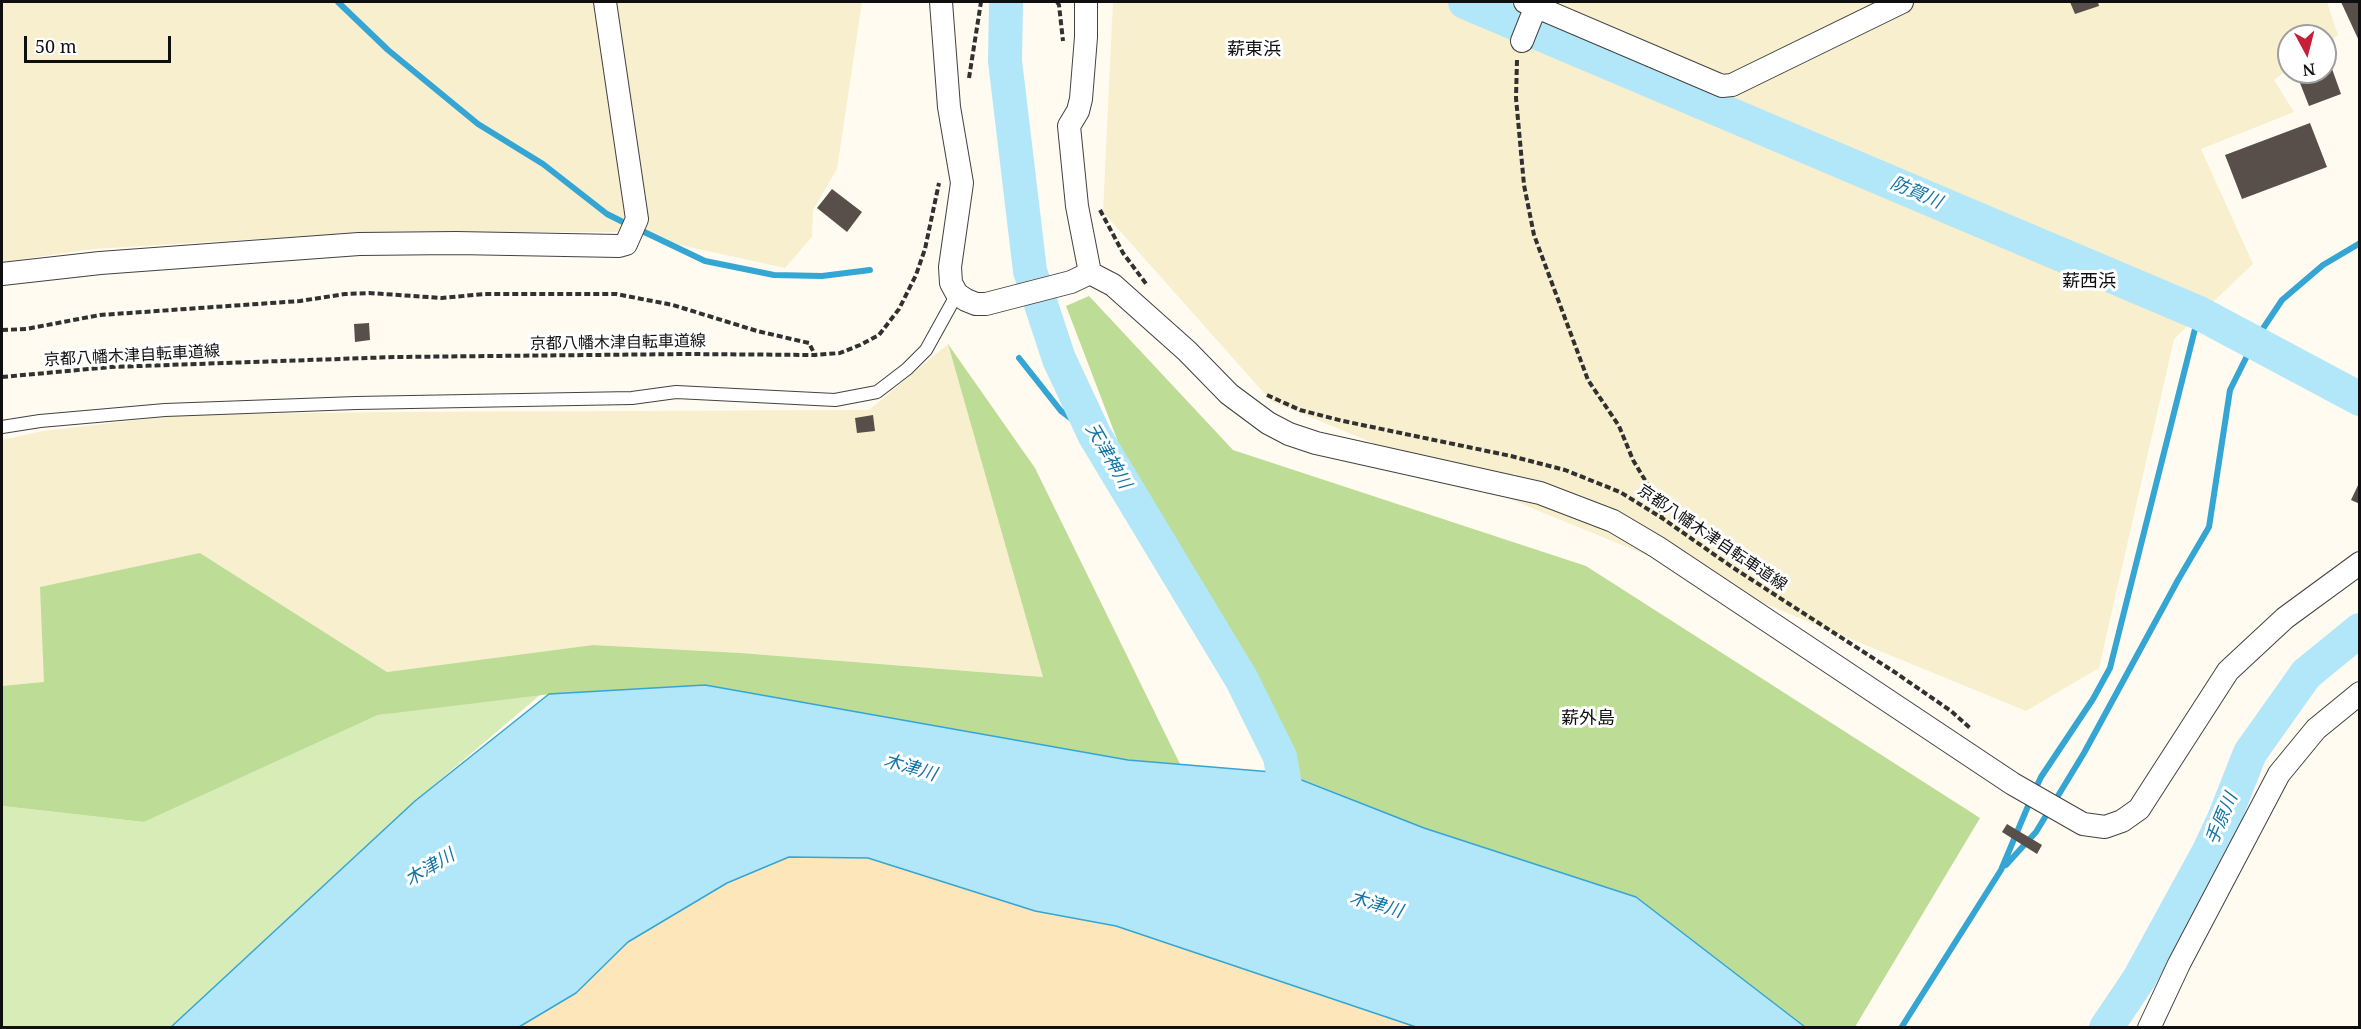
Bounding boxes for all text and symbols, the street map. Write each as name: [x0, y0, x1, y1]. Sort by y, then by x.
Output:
scale bar: [27, 24, 174, 62]
north arrow: [2277, 24, 2337, 84]
text: 50 m: [35, 34, 77, 58]
district label: 薪東浜: [1227, 39, 1281, 61]
text: N: [2301, 58, 2317, 82]
water label: 防賀川: [1887, 173, 1945, 213]
district label: 薪西浜: [2062, 271, 2116, 293]
street label: 京都八幡木津自転車道線: [530, 332, 706, 354]
street label: 京都八幡木津自転車道線: [44, 342, 220, 370]
water label: 天津神川: [1081, 419, 1135, 493]
street label: 京都八幡木津自転車道線: [1634, 481, 1790, 595]
district label: 薪外島: [1561, 708, 1615, 730]
water label: 木津川: [881, 750, 939, 786]
water label: 手原川: [2202, 790, 2242, 848]
water label: 木津川: [401, 845, 459, 891]
water label: 木津川: [1347, 887, 1405, 923]

